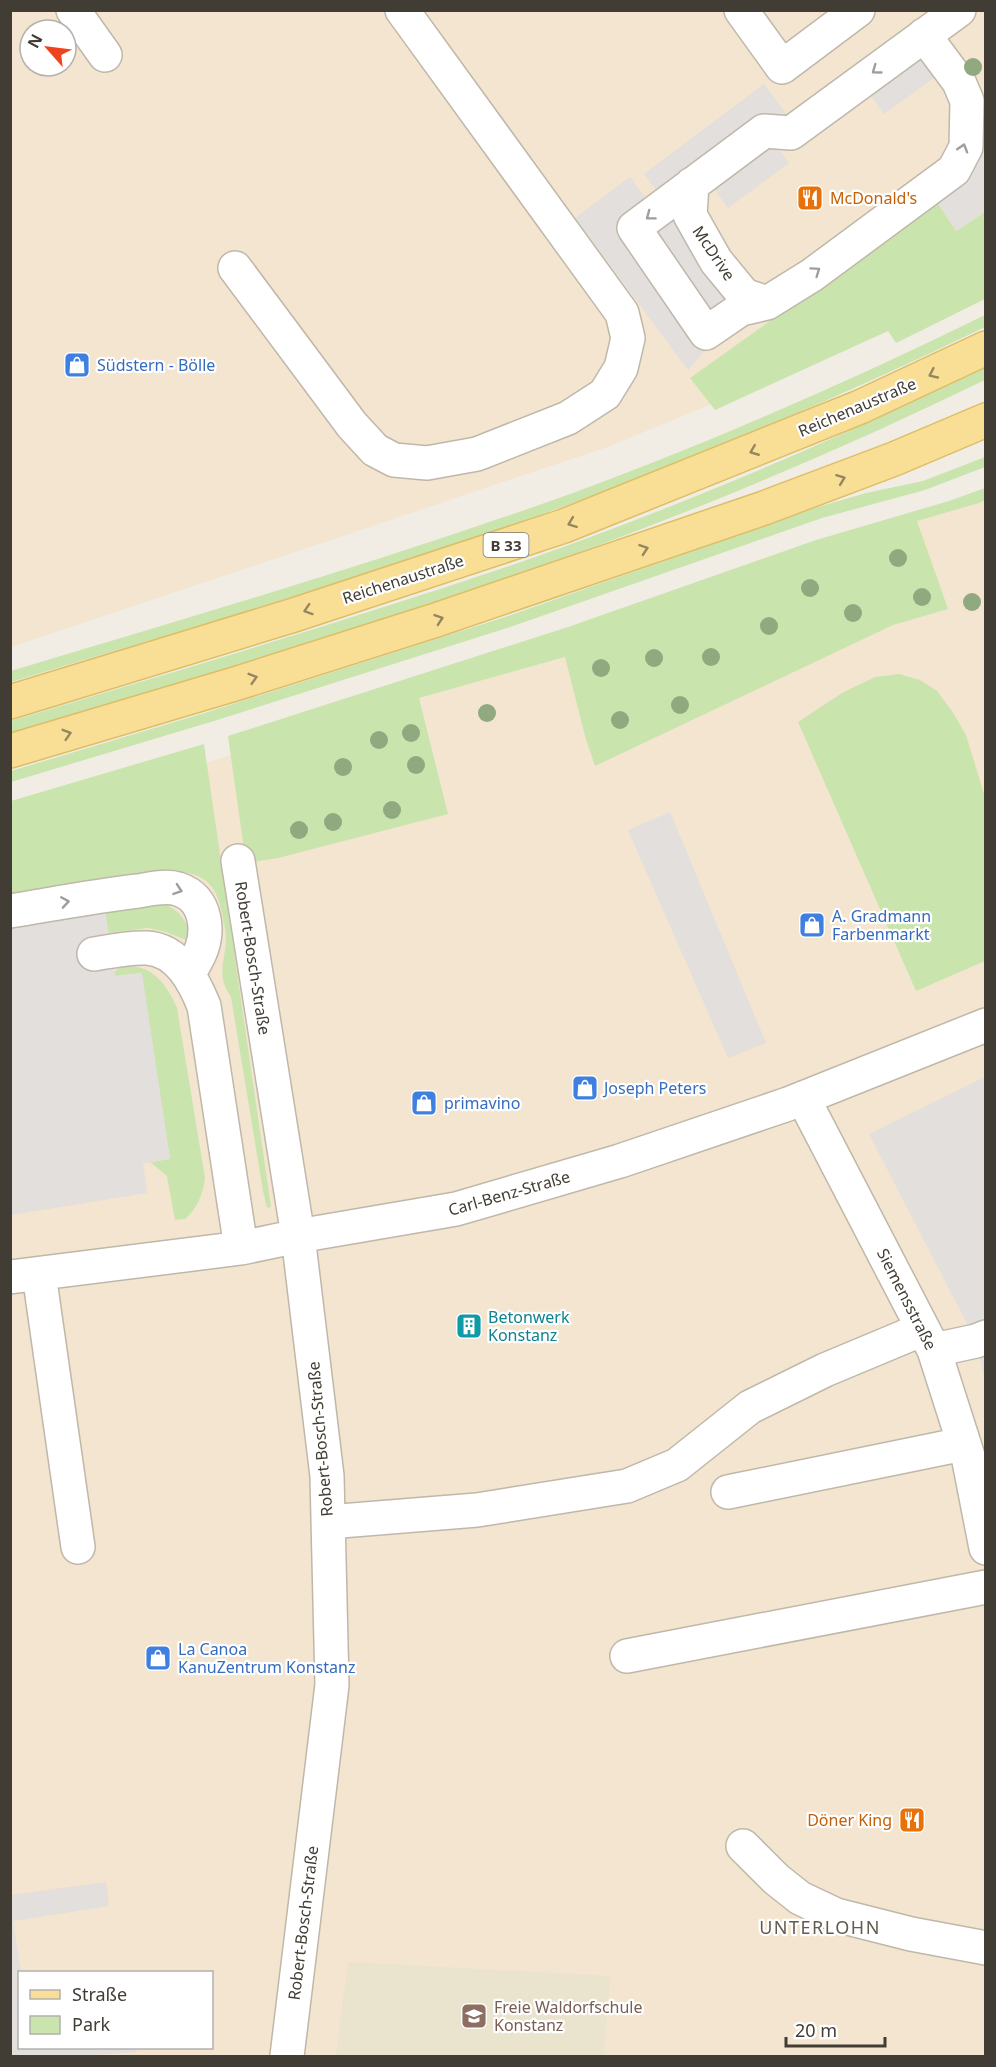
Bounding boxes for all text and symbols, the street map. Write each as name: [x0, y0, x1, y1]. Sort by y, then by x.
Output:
north arrow: [18, 18, 78, 78]
text: N: [22, 30, 48, 52]
one-way arrow: [872, 63, 883, 74]
one-way arrow: [956, 143, 968, 154]
restaurant icon: McDonald's: [795, 183, 825, 213]
place label: McDonald's: [830, 187, 917, 209]
one-way arrow: [645, 209, 656, 220]
street label: McDrive: [688, 221, 740, 285]
one-way arrow: [810, 267, 821, 278]
shop icon: Südstern - Bölle: [62, 350, 92, 380]
place label: Südstern - Bölle: [97, 354, 215, 376]
one-way arrow: [928, 367, 939, 379]
street label: Reichenaustraße: [795, 372, 919, 442]
one-way arrow: [749, 444, 760, 456]
one-way arrow: [835, 473, 846, 486]
one-way arrow: [568, 515, 578, 528]
road number: B 33: [484, 533, 528, 557]
one-way arrow: [638, 543, 648, 556]
street label: Reichenaustraße: [340, 549, 466, 609]
one-way arrow: [303, 603, 314, 615]
one-way arrow: [433, 614, 444, 626]
one-way arrow: [247, 673, 258, 685]
one-way arrow: [61, 729, 71, 741]
street label: Robert-Bosch-Straße: [230, 880, 276, 1036]
one-way arrow: [172, 883, 183, 896]
one-way arrow: [61, 896, 70, 908]
place label: A. Gradmann Farbenmarkt: [832, 905, 931, 945]
shop icon: A. Gradmann Farbenmarkt: [797, 910, 827, 940]
shop icon: Joseph Peters: [570, 1073, 600, 1103]
place label: Joseph Peters: [602, 1077, 706, 1099]
shop icon: primavino: [409, 1088, 439, 1118]
place label: primavino: [444, 1092, 520, 1114]
street label: Carl-Benz-Straße: [445, 1165, 573, 1221]
street label: Siemensstraße: [872, 1244, 942, 1354]
place label: Betonwerk Konstanz: [488, 1306, 570, 1346]
building icon: Betonwerk Konstanz: [454, 1311, 484, 1341]
street label: Robert-Bosch-Straße: [302, 1361, 338, 1517]
place label: La Canoa KanuZentrum Konstanz: [178, 1638, 355, 1678]
shop icon: La Canoa KanuZentrum Konstanz: [143, 1643, 173, 1673]
restaurant icon: Döner King: [897, 1805, 927, 1835]
place label: Döner King: [807, 1809, 892, 1831]
street label: Robert-Bosch-Straße: [283, 1845, 323, 2001]
district label: UNTERLOHN: [759, 1915, 881, 1939]
legend: [18, 1971, 213, 2049]
text: Straße: [72, 1982, 127, 2006]
place label: Freie Waldorfschule Konstanz: [494, 1996, 643, 2036]
school or university icon: Freie Waldorfschule Konstanz: [459, 2001, 489, 2031]
scale bar: [786, 2010, 885, 2048]
text: Park: [72, 2012, 110, 2036]
text: 20 m: [795, 2018, 837, 2042]

